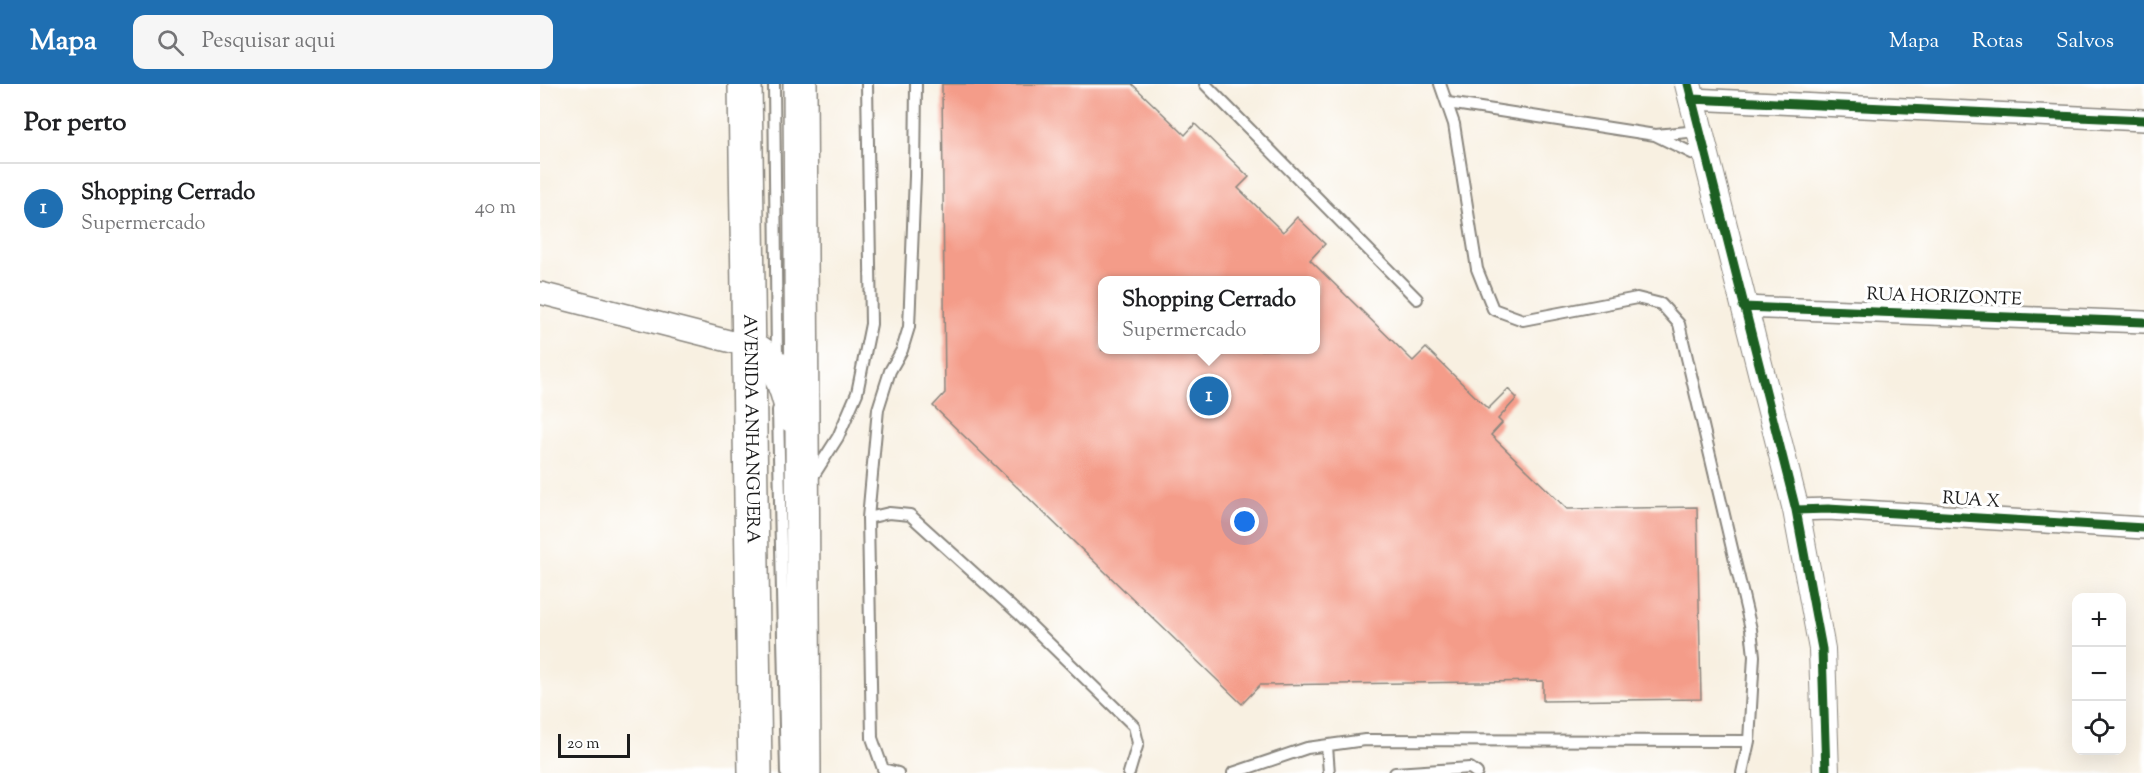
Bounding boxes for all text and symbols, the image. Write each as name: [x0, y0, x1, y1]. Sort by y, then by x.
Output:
search box: [133, 15, 553, 69]
text: Mapa: [30, 22, 97, 62]
icon: search: [154, 26, 187, 59]
text: Pesquisar aqui: [202, 26, 335, 58]
text: Mapa: [1889, 27, 1939, 57]
text: Rotas: [1972, 27, 2023, 57]
text: Salvos: [2056, 27, 2114, 57]
text: Por perto: [24, 105, 126, 142]
text: Shopping Cerrado: [81, 178, 255, 210]
text: 1: [40, 194, 47, 223]
text: 40 m: [475, 194, 516, 223]
text: Supermercado: [81, 210, 206, 239]
popup: [1098, 276, 1320, 354]
street label: RUA HORIZONTE: [1866, 282, 2022, 314]
text: Shopping Cerrado: [1122, 285, 1296, 317]
street label: AVENIDA ANHANGUERA: [735, 314, 765, 544]
text: Supermercado: [1122, 317, 1246, 346]
pin: 1: [1190, 374, 1228, 418]
street label: RUA X: [1941, 486, 2001, 516]
your location: [1230, 507, 1259, 536]
map controls: [2072, 593, 2126, 755]
button: +: [2072, 593, 2126, 647]
button: −: [2072, 647, 2126, 701]
button: locate: [2072, 701, 2126, 755]
scale bar: [558, 731, 630, 758]
text: 20 m: [567, 733, 600, 756]

